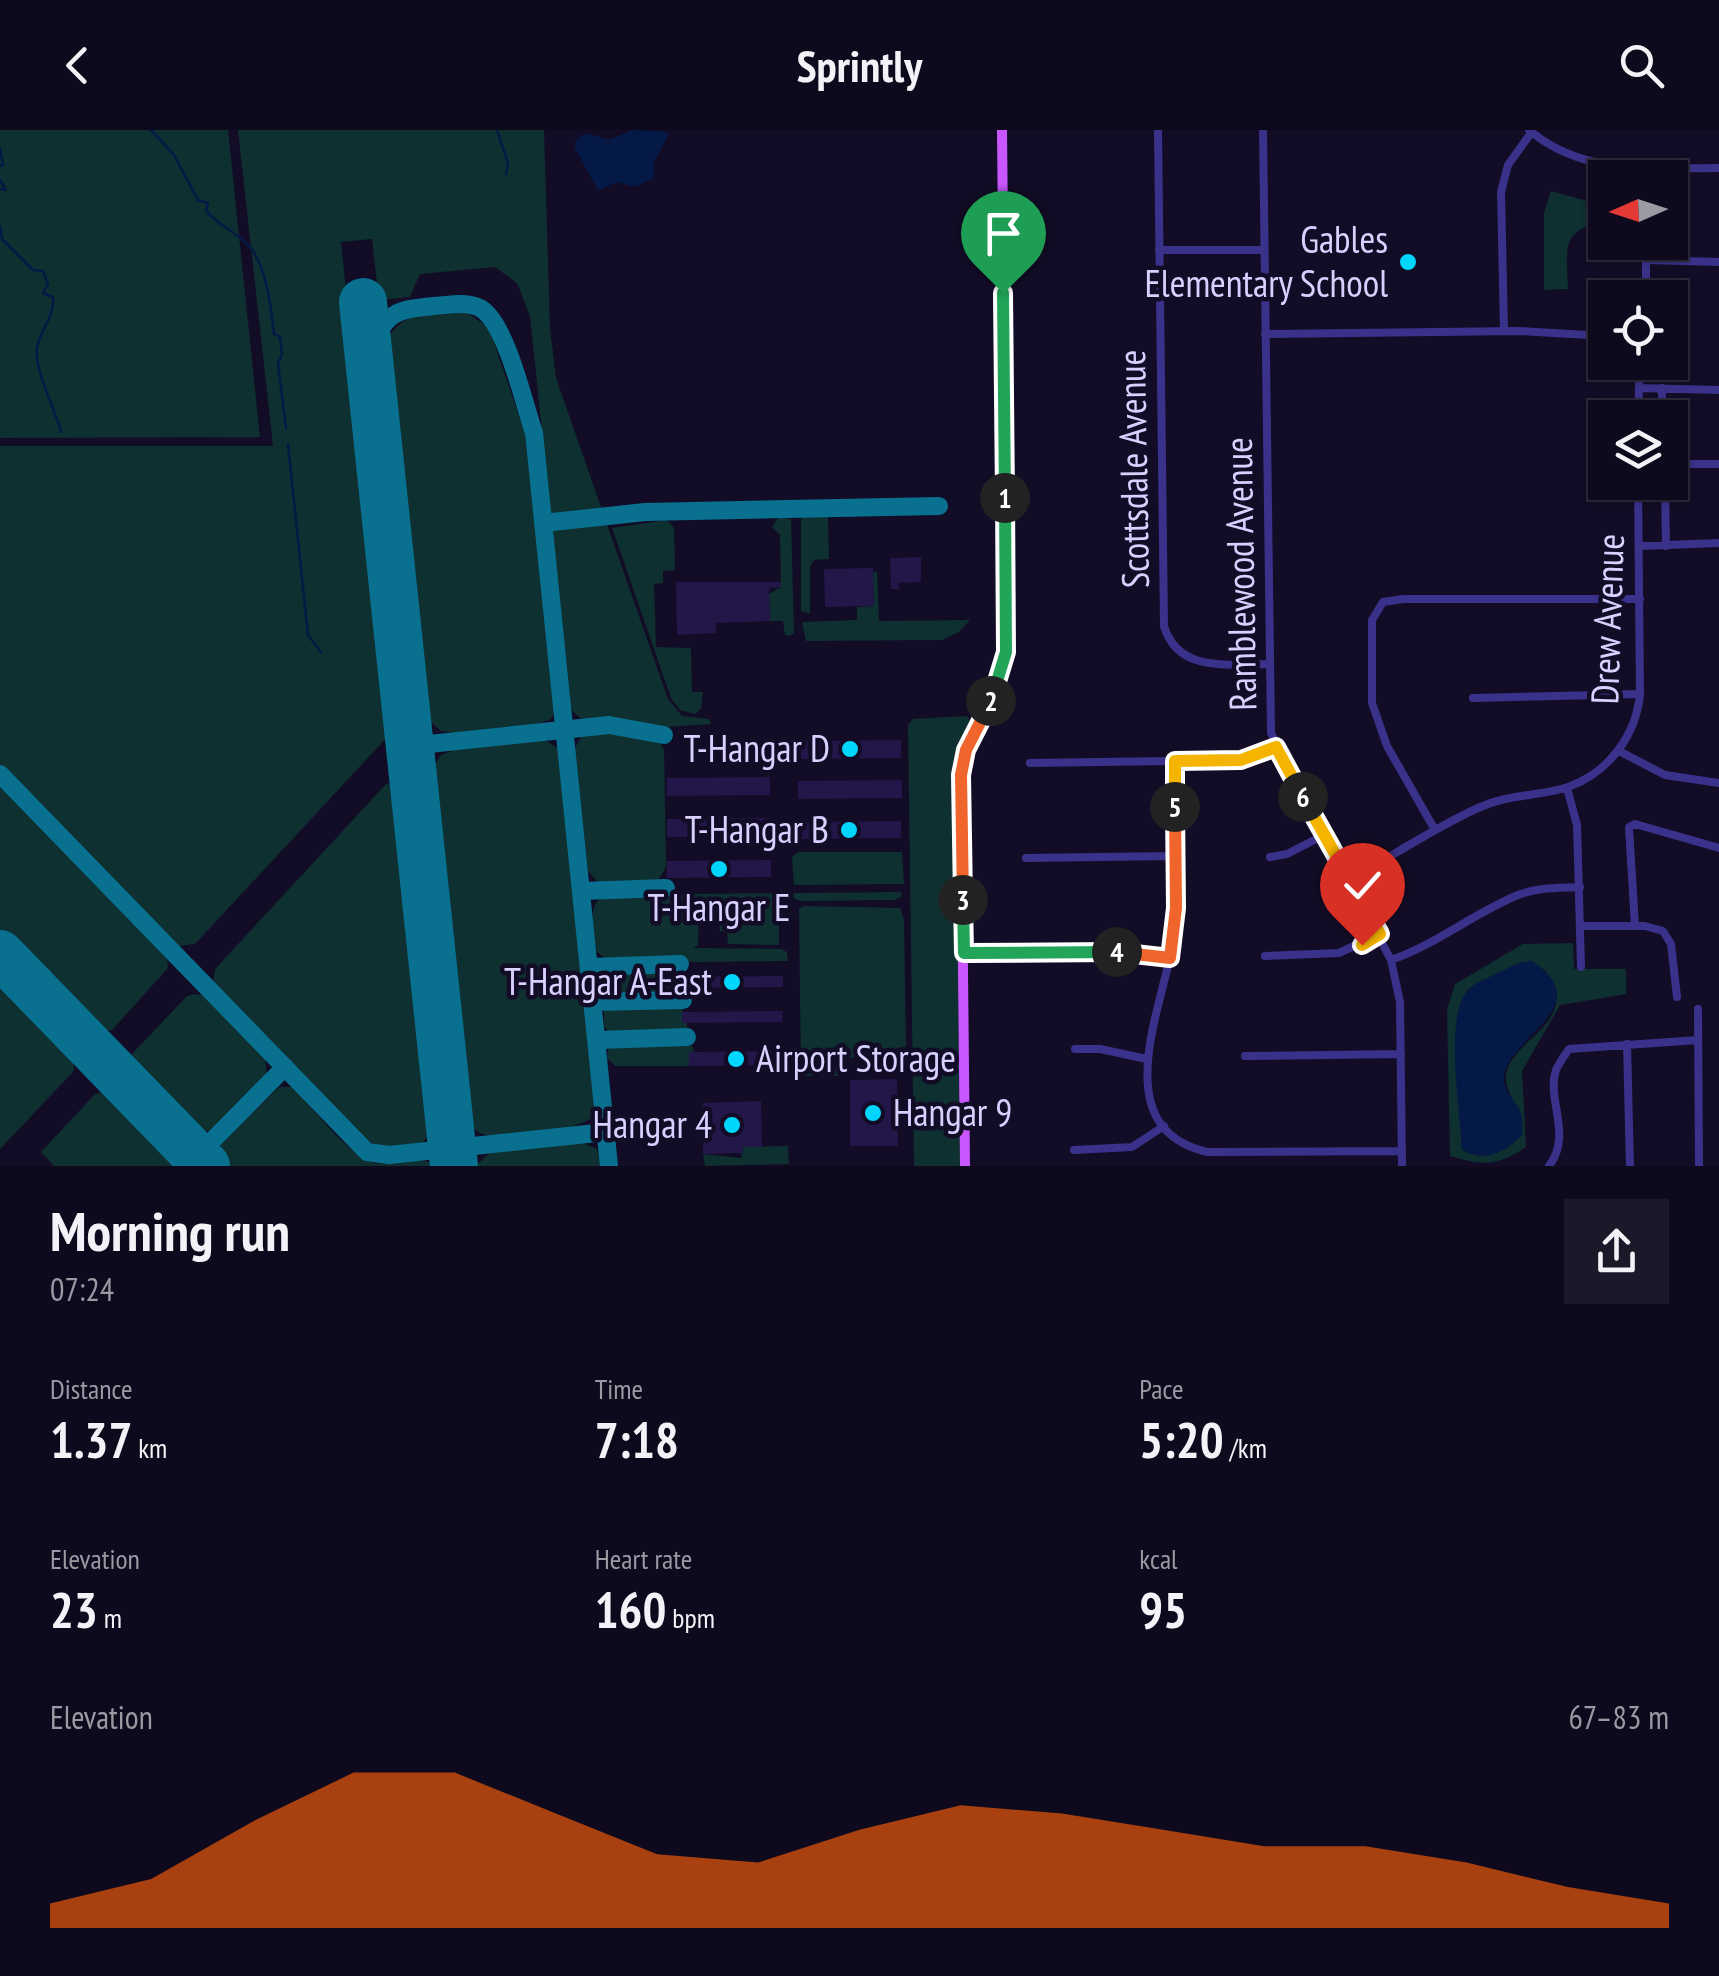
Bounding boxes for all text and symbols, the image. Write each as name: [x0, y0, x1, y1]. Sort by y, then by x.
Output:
text: Sprintly: [797, 36, 922, 94]
icon: back: [50, 38, 105, 93]
icon: search: [1614, 38, 1669, 93]
north arrow: [1588, 160, 1688, 260]
map controls: [1588, 160, 1688, 500]
pin: [961, 191, 1046, 294]
icon: arrive: [976, 206, 1031, 261]
place label: Gables Elementary School: [1145, 214, 1388, 307]
marker: Gables Elementary School: [1397, 251, 1419, 273]
button: locate: [1588, 280, 1688, 380]
street label: Scottsdale Avenue: [1106, 349, 1159, 589]
button: layers: [1588, 400, 1688, 500]
street label: Ramblewood Avenue: [1213, 437, 1266, 711]
pin: 1: [980, 473, 1030, 523]
text: 1: [998, 479, 1012, 516]
street label: Drew Avenue: [1579, 533, 1634, 705]
pin: 2: [966, 676, 1016, 726]
text: 2: [984, 682, 998, 719]
place label: T-Hangar D: [684, 723, 830, 772]
marker: T-Hangar D: [839, 738, 861, 760]
pin: 6: [1278, 772, 1328, 822]
text: 6: [1296, 778, 1310, 815]
pin: 5: [1150, 782, 1200, 832]
text: 5: [1168, 788, 1182, 825]
place label: T-Hangar B: [685, 804, 829, 853]
marker: T-Hangar B: [838, 819, 860, 841]
pin: [1320, 843, 1405, 946]
marker: T-Hangar E: [708, 858, 730, 880]
icon: check: [1335, 858, 1390, 913]
pin: 3: [938, 875, 988, 925]
text: 3: [956, 881, 970, 918]
place label: T-Hangar E: [648, 882, 790, 931]
pin: 4: [1092, 927, 1142, 977]
text: 4: [1110, 933, 1124, 970]
place label: T-Hangar A-East: [504, 956, 713, 1005]
marker: T-Hangar A-East: [721, 971, 743, 993]
place label: Airport Storage: [756, 1033, 956, 1082]
marker: Airport Storage: [725, 1048, 747, 1070]
place label: Hangar 9: [893, 1087, 1012, 1136]
place label: Hangar 4: [593, 1099, 712, 1148]
marker: Hangar 9: [862, 1102, 884, 1124]
marker: Hangar 4: [721, 1114, 743, 1136]
text: Morning run: [50, 1195, 290, 1266]
button: share: [1564, 1199, 1669, 1304]
text: 07:24: [50, 1268, 114, 1310]
text: Distance: [50, 1370, 133, 1407]
text: Time: [595, 1370, 643, 1407]
text: Pace: [1139, 1370, 1183, 1407]
text: 1.37: [50, 1407, 132, 1472]
text: 7:18: [595, 1407, 679, 1472]
text: 5:20: [1139, 1407, 1224, 1472]
text: km: [132, 1429, 167, 1466]
text: /km: [1224, 1429, 1267, 1466]
text: Elevation: [50, 1540, 140, 1577]
text: Heart rate: [595, 1540, 692, 1577]
text: kcal: [1139, 1540, 1178, 1577]
text: 23: [50, 1577, 98, 1642]
text: 160: [595, 1577, 666, 1642]
text: 95: [1139, 1577, 1187, 1642]
text: m: [98, 1599, 122, 1636]
text: bpm: [666, 1599, 715, 1636]
text: Elevation: [50, 1696, 153, 1738]
text: 67–83 m: [1568, 1696, 1669, 1738]

